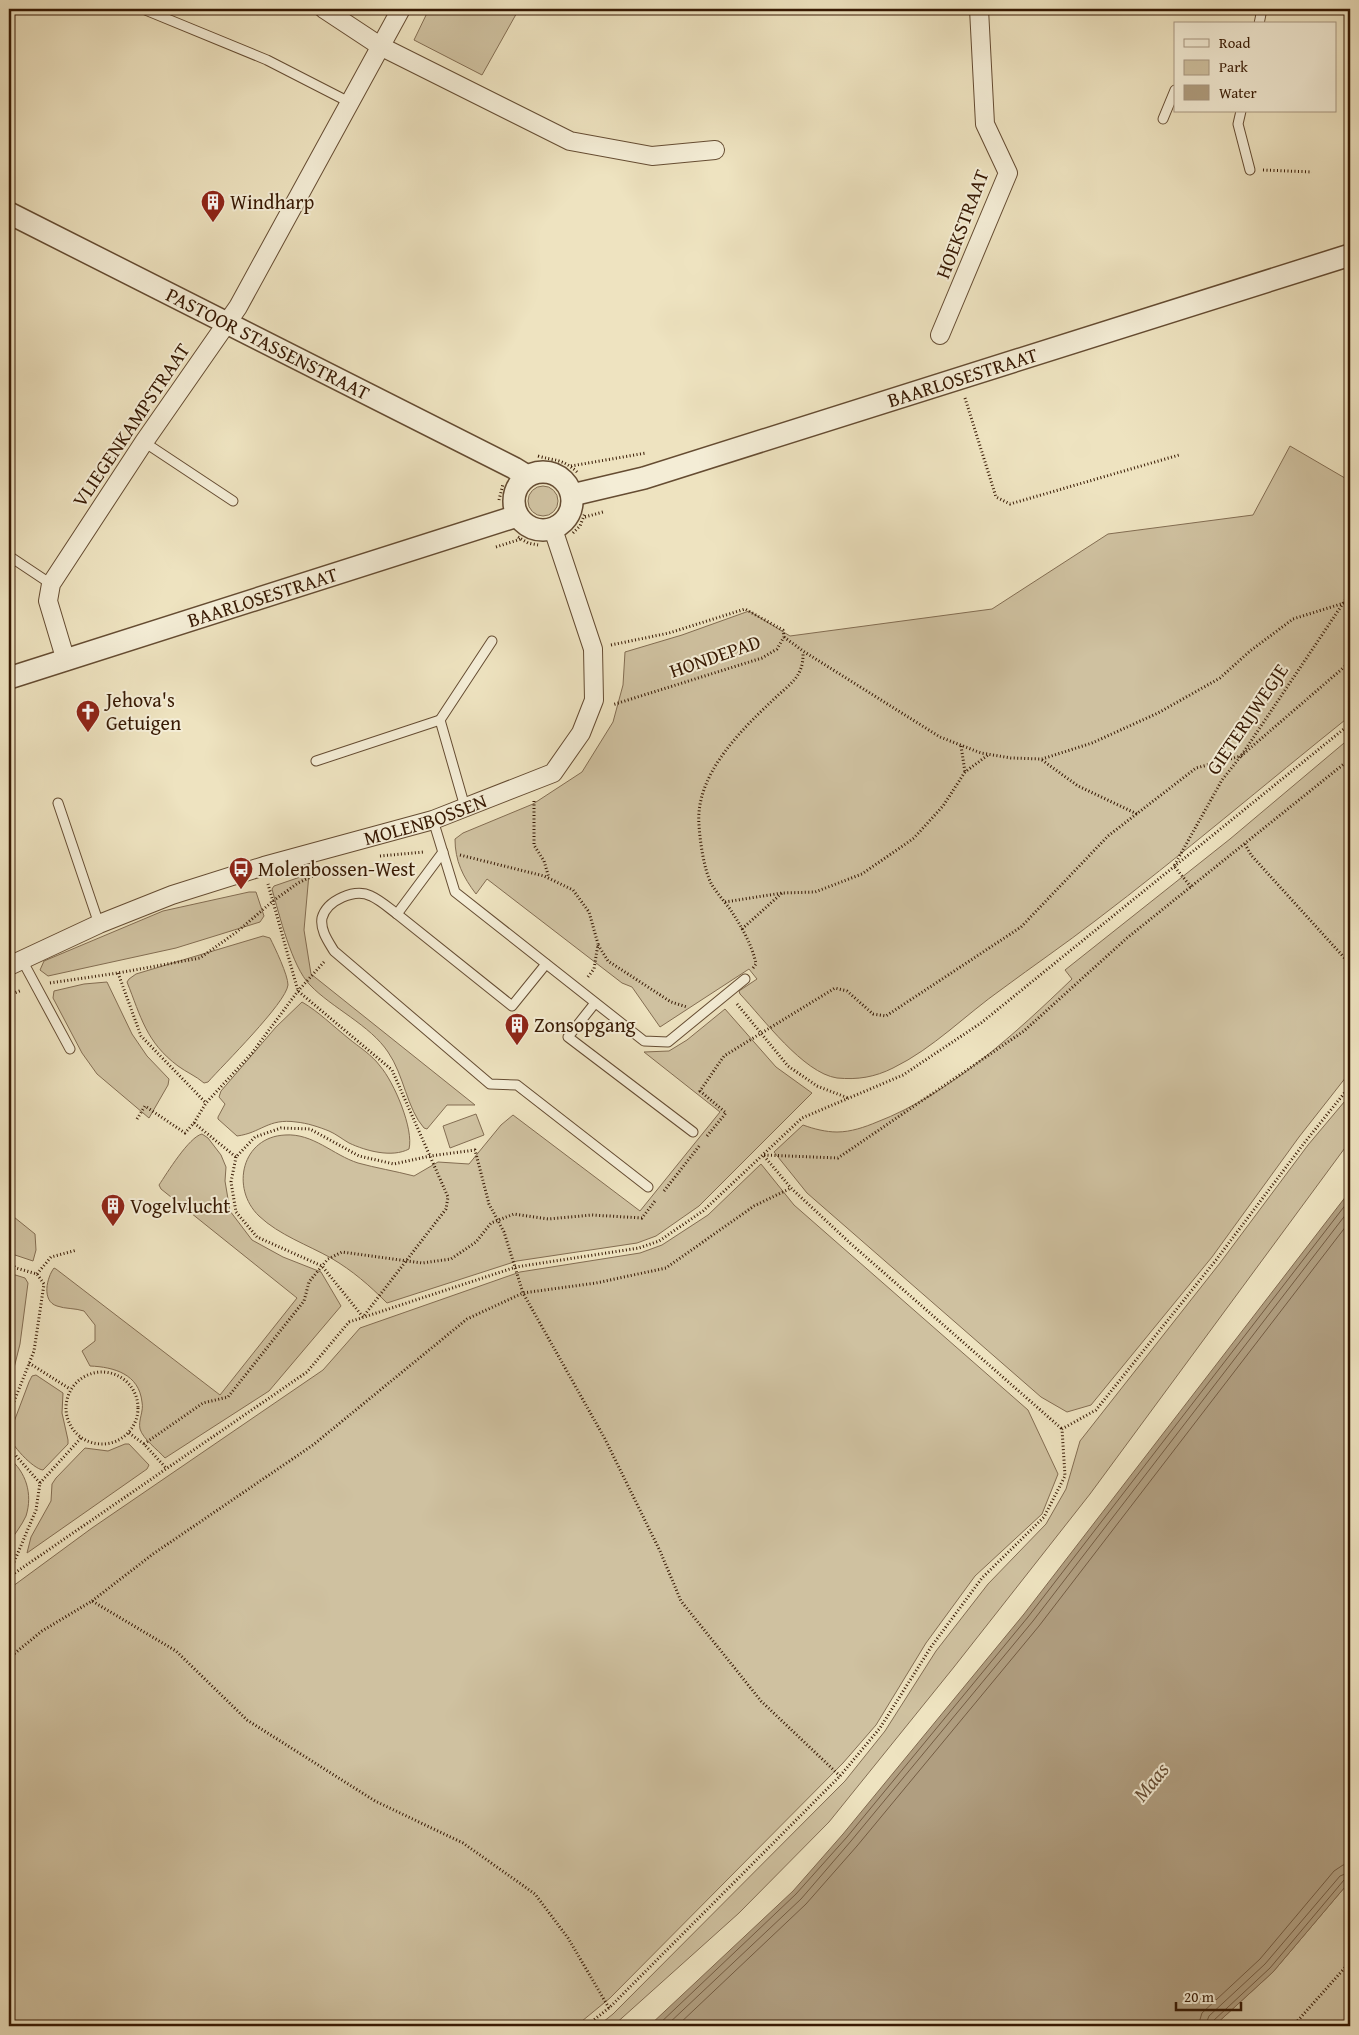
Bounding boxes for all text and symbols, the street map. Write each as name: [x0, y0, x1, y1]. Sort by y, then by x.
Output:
legend: [1174, 22, 1336, 112]
text: Road: [1219, 32, 1250, 53]
text: Park: [1219, 56, 1248, 77]
text: Water: [1219, 82, 1257, 103]
street label: HOEKSTRAAT: [928, 165, 996, 282]
place label: Windharp: [230, 187, 314, 216]
building icon: Windharp: [200, 189, 226, 223]
street label: PASTOOR STASSENSTRAAT: [161, 280, 375, 407]
street label: VLIEGENKAMPSTRAAT: [65, 337, 196, 512]
street label: BAARLOSESTRAAT: [884, 340, 1041, 414]
street label: BAARLOSESTRAAT: [184, 559, 341, 634]
street label: HONDEPAD: [665, 626, 764, 685]
street label: GIETERIJWEGJE: [1199, 657, 1295, 780]
place label: Jehova's Getuigen: [103, 685, 181, 737]
church icon: Jehova's Getuigen: [75, 699, 101, 733]
street label: MOLENBOSSEN: [360, 785, 491, 852]
place label: Molenbossen-West: [258, 854, 415, 883]
bus stop icon: Molenbossen-West: [228, 856, 254, 890]
place label: Zonsopgang: [534, 1010, 636, 1039]
building icon: Zonsopgang: [504, 1012, 530, 1046]
place label: Vogelvlucht: [130, 1191, 230, 1220]
building icon: Vogelvlucht: [100, 1193, 126, 1227]
water label: Maas: [1125, 1755, 1176, 1808]
scale bar: [1176, 1980, 1242, 2012]
text: 20 m: [1184, 1986, 1215, 2007]

